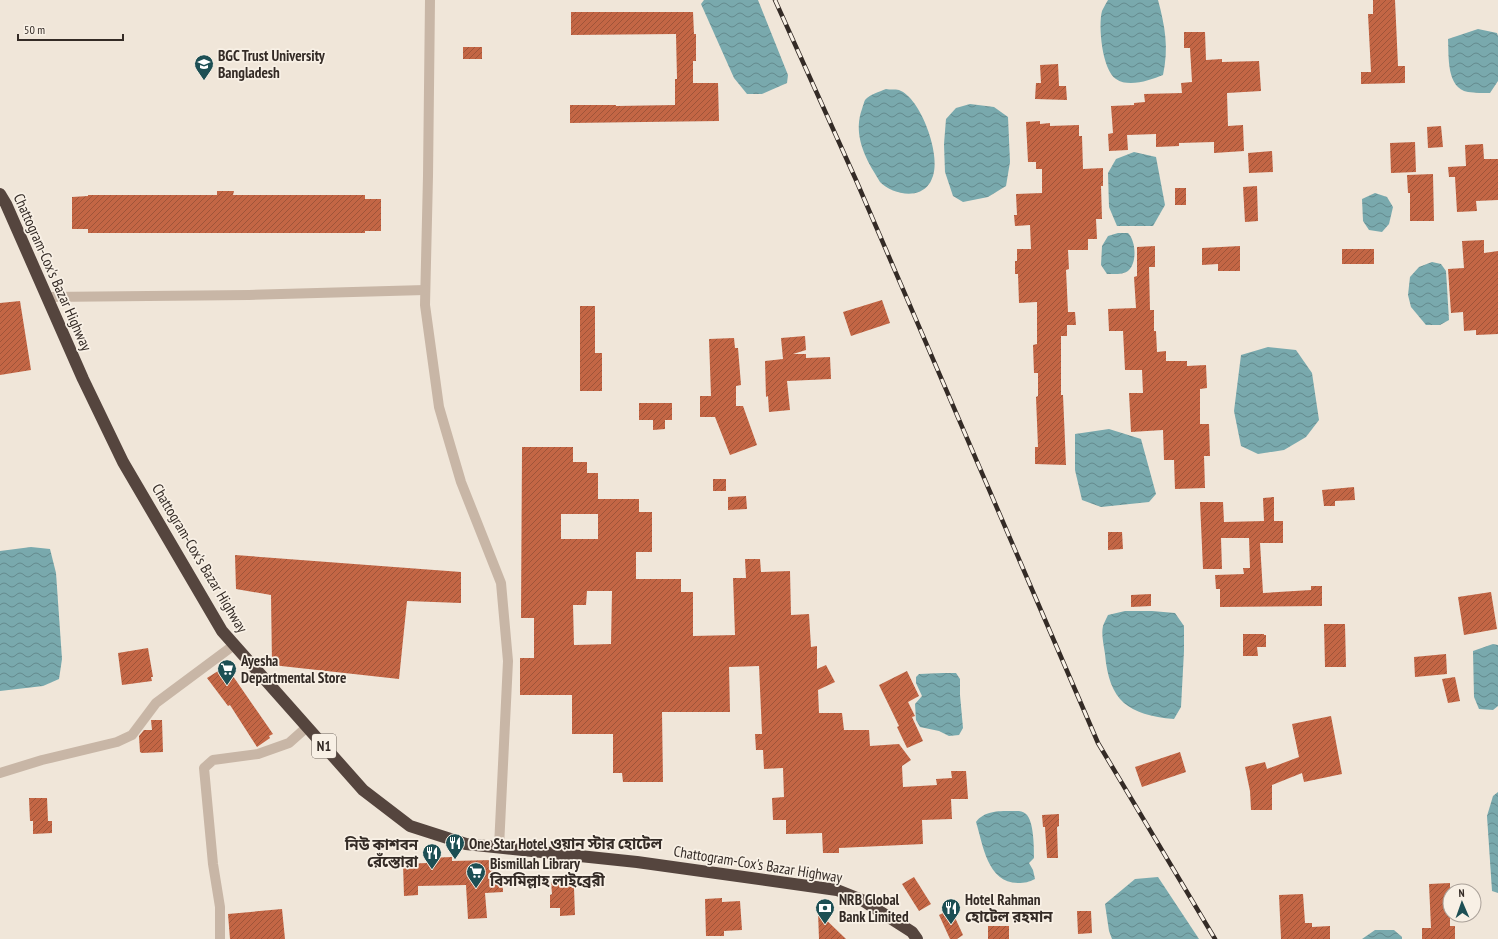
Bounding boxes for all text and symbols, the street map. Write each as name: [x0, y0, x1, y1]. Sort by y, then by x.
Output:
scale bar: [18, 16, 123, 42]
text: 50 m: [24, 22, 45, 37]
place label: BGC Trust University Bangladesh: [218, 46, 326, 82]
school or university icon: BGC Trust University Bangladesh: [193, 53, 215, 81]
street label: Chattogram-Cox's Bazar Highway: [10, 190, 96, 354]
street label: Chattogram-Cox's Bazar Highway: [148, 480, 252, 636]
place label: Ayesha Departmental Store: [240, 651, 346, 687]
supermarket icon: Ayesha Departmental Store: [216, 658, 238, 686]
road number: N1: [312, 734, 336, 758]
restaurant icon: One Star Hotel ওয়ান স্টার হোটেল: [444, 832, 466, 860]
place label: One Star Hotel ওয়ান স্টার হোটেল: [469, 834, 663, 853]
place label: নিউ কাশবন রেঁস্তোরা: [344, 835, 419, 871]
street label: Chattogram-Cox's Bazar Highway: [672, 841, 844, 887]
restaurant icon: নিউ কাশবন রেঁস্তোরা: [421, 842, 443, 870]
place label: Bismillah Library বিসমিল্লাহ লাইব্রেরী: [489, 854, 605, 890]
supermarket icon: Bismillah Library বিসমিল্লাহ লাইব্রেরী: [465, 861, 487, 889]
north arrow: [1442, 883, 1482, 923]
text: N: [1458, 886, 1465, 900]
place label: NRB Global Bank Limited: [839, 890, 909, 926]
place label: Hotel Rahman হোটেল রহমান: [965, 890, 1053, 926]
bank icon: NRB Global Bank Limited: [814, 897, 836, 925]
restaurant icon: Hotel Rahman হোটেল রহমান: [940, 897, 962, 925]

